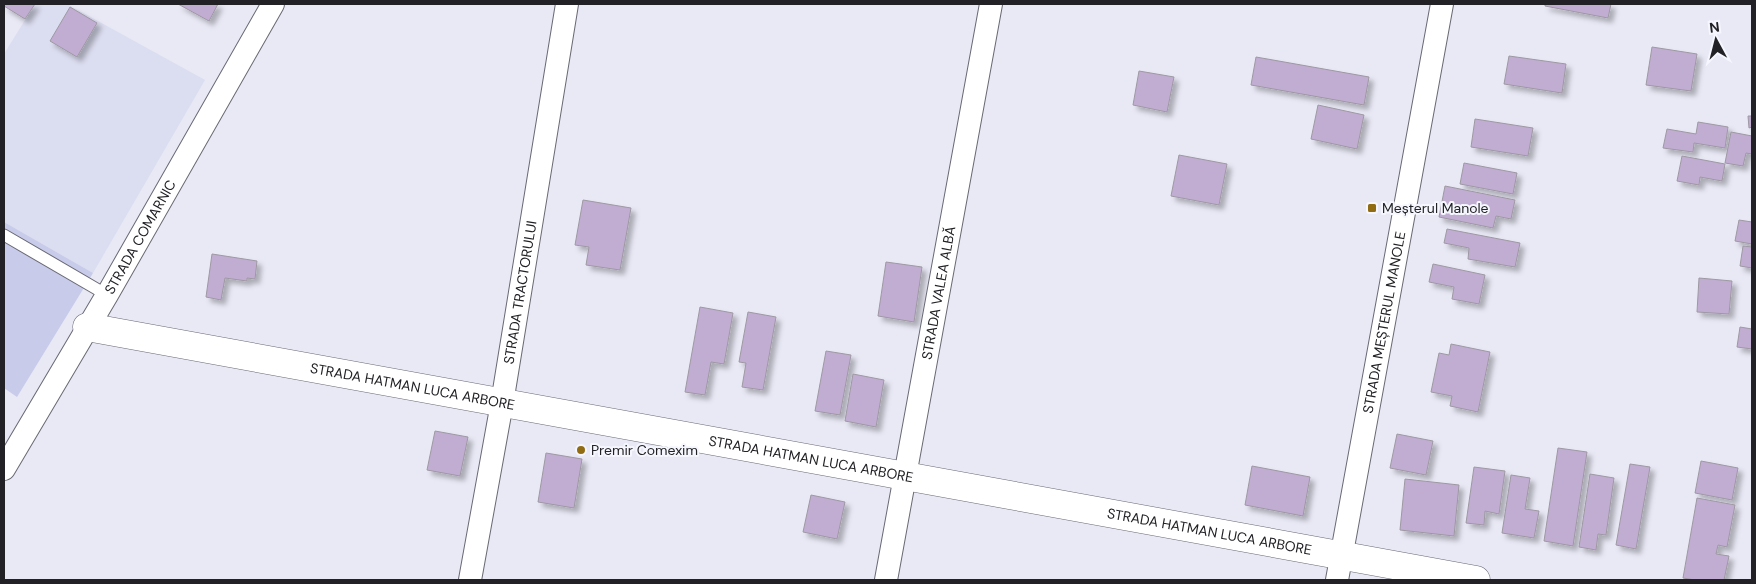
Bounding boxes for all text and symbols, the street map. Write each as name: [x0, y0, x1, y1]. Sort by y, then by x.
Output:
north arrow: [1691, 15, 1741, 65]
text: N: [1708, 18, 1721, 37]
street label: STRADA COMARNIC: [100, 177, 180, 297]
place label: Meșterul Manole: [1382, 199, 1489, 217]
marker: Meșterul Manole: [1366, 202, 1378, 214]
street label: STRADA TRACTORULUI: [499, 219, 541, 365]
street label: STRADA VALEA ALBĂ: [917, 225, 959, 361]
street label: STRADA MEȘTERUL MANOLE: [1359, 230, 1409, 415]
street label: STRADA HATMAN LUCA ARBORE: [309, 359, 516, 414]
street label: STRADA HATMAN LUCA ARBORE: [707, 431, 915, 486]
place label: Premir Comexim: [591, 441, 698, 459]
marker: Premir Comexim: [575, 444, 587, 456]
street label: STRADA HATMAN LUCA ARBORE: [1106, 504, 1313, 559]

